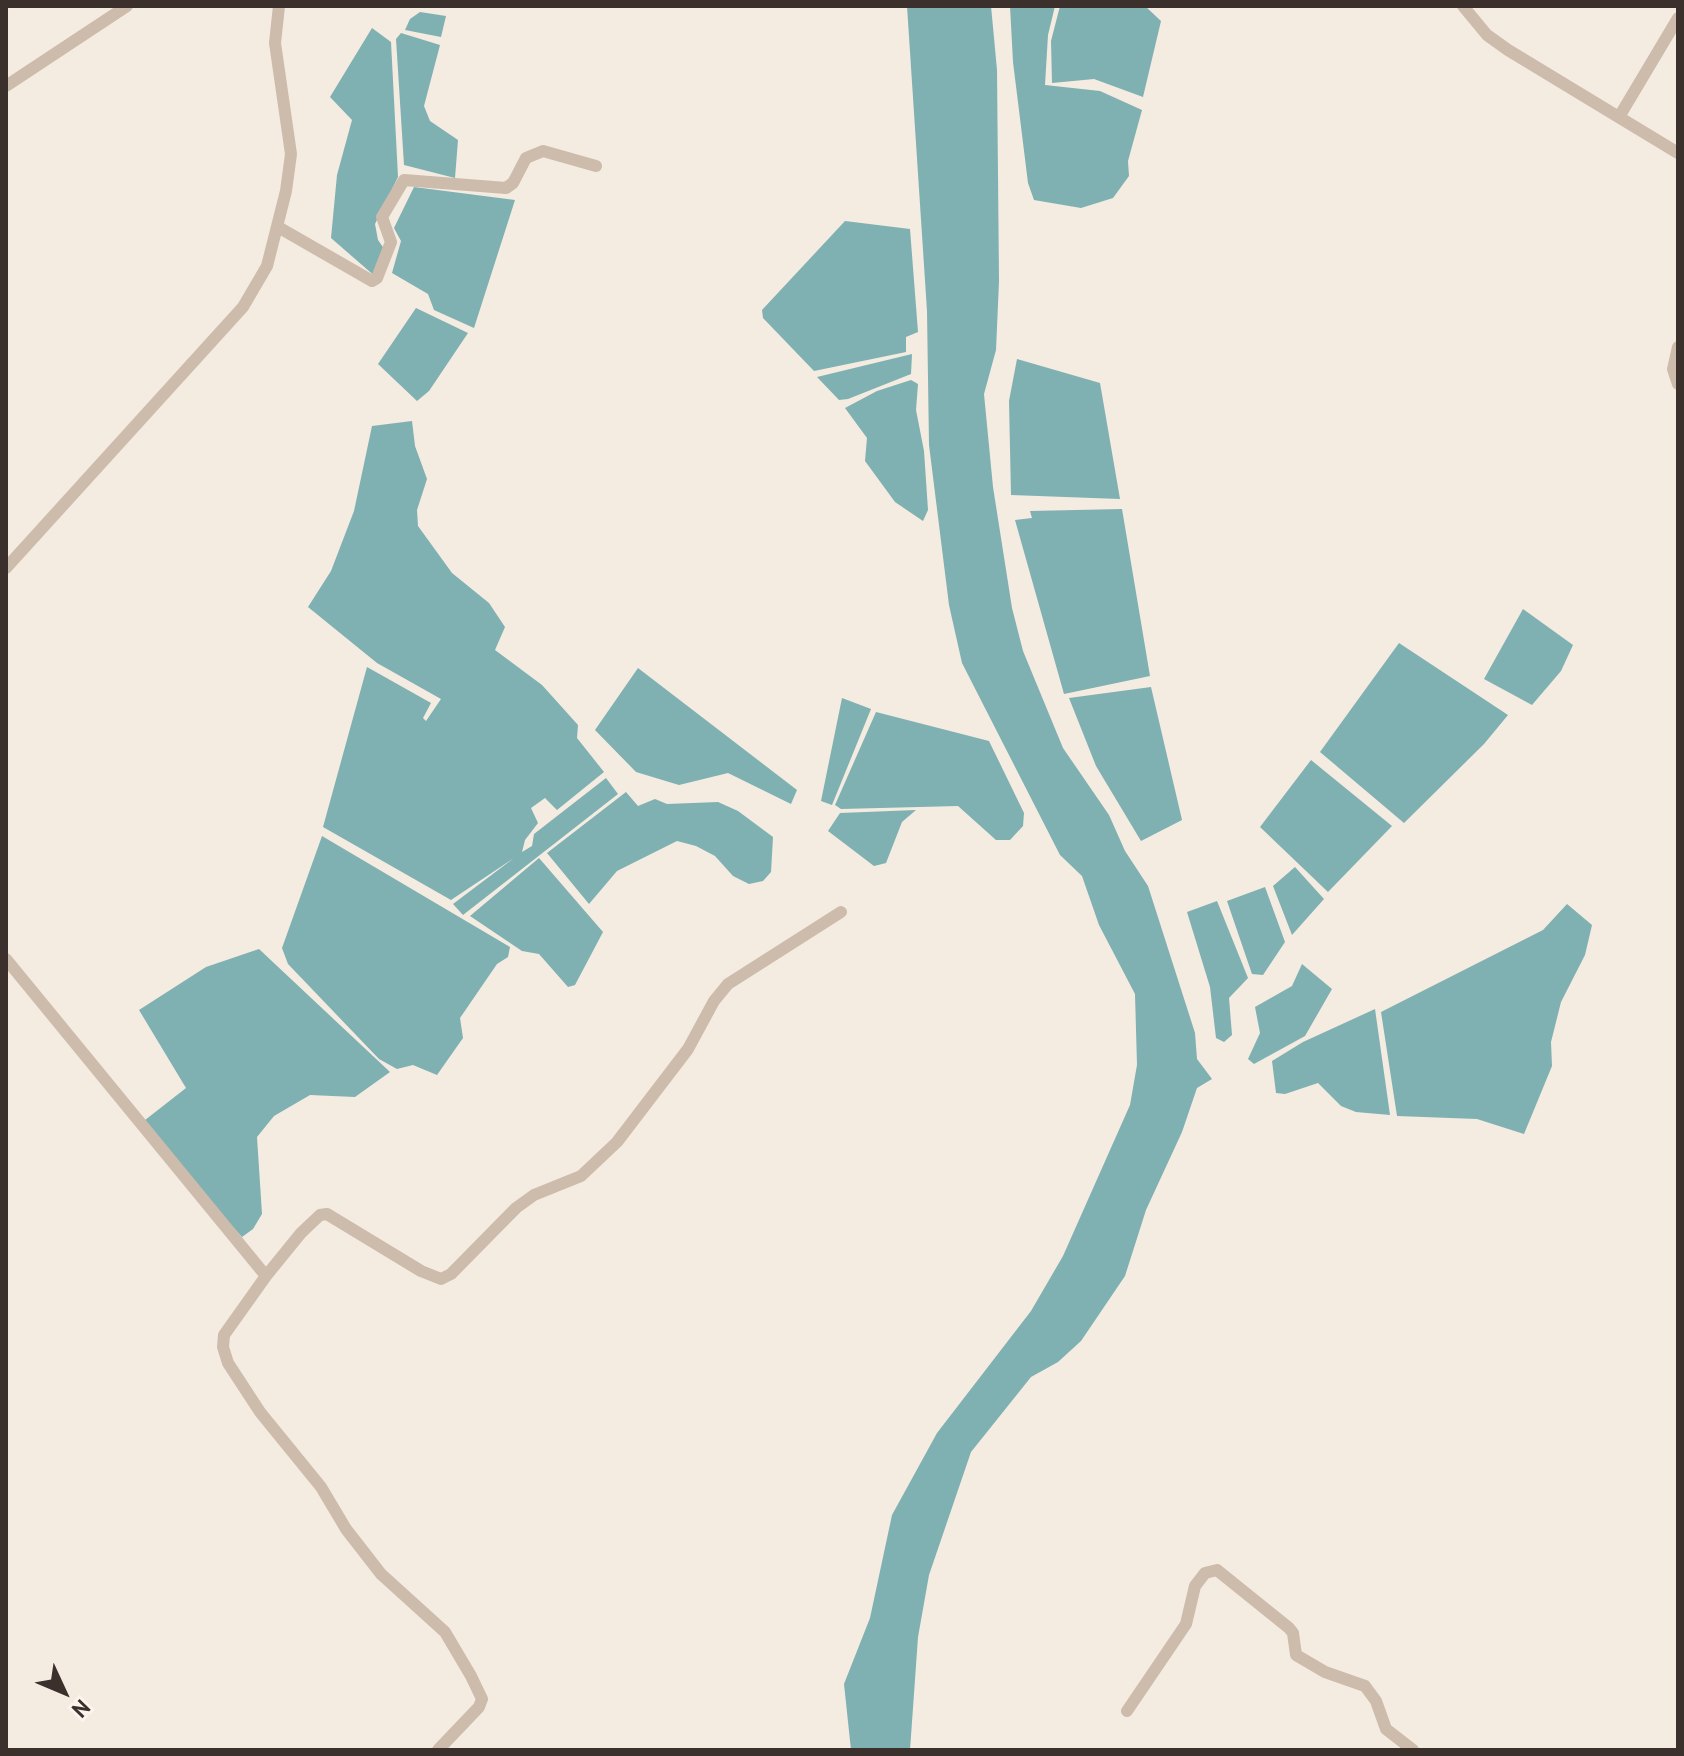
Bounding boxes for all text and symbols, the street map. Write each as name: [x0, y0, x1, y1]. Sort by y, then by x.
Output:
north arrow: [24, 1652, 104, 1732]
text: N: [66, 1694, 96, 1724]

